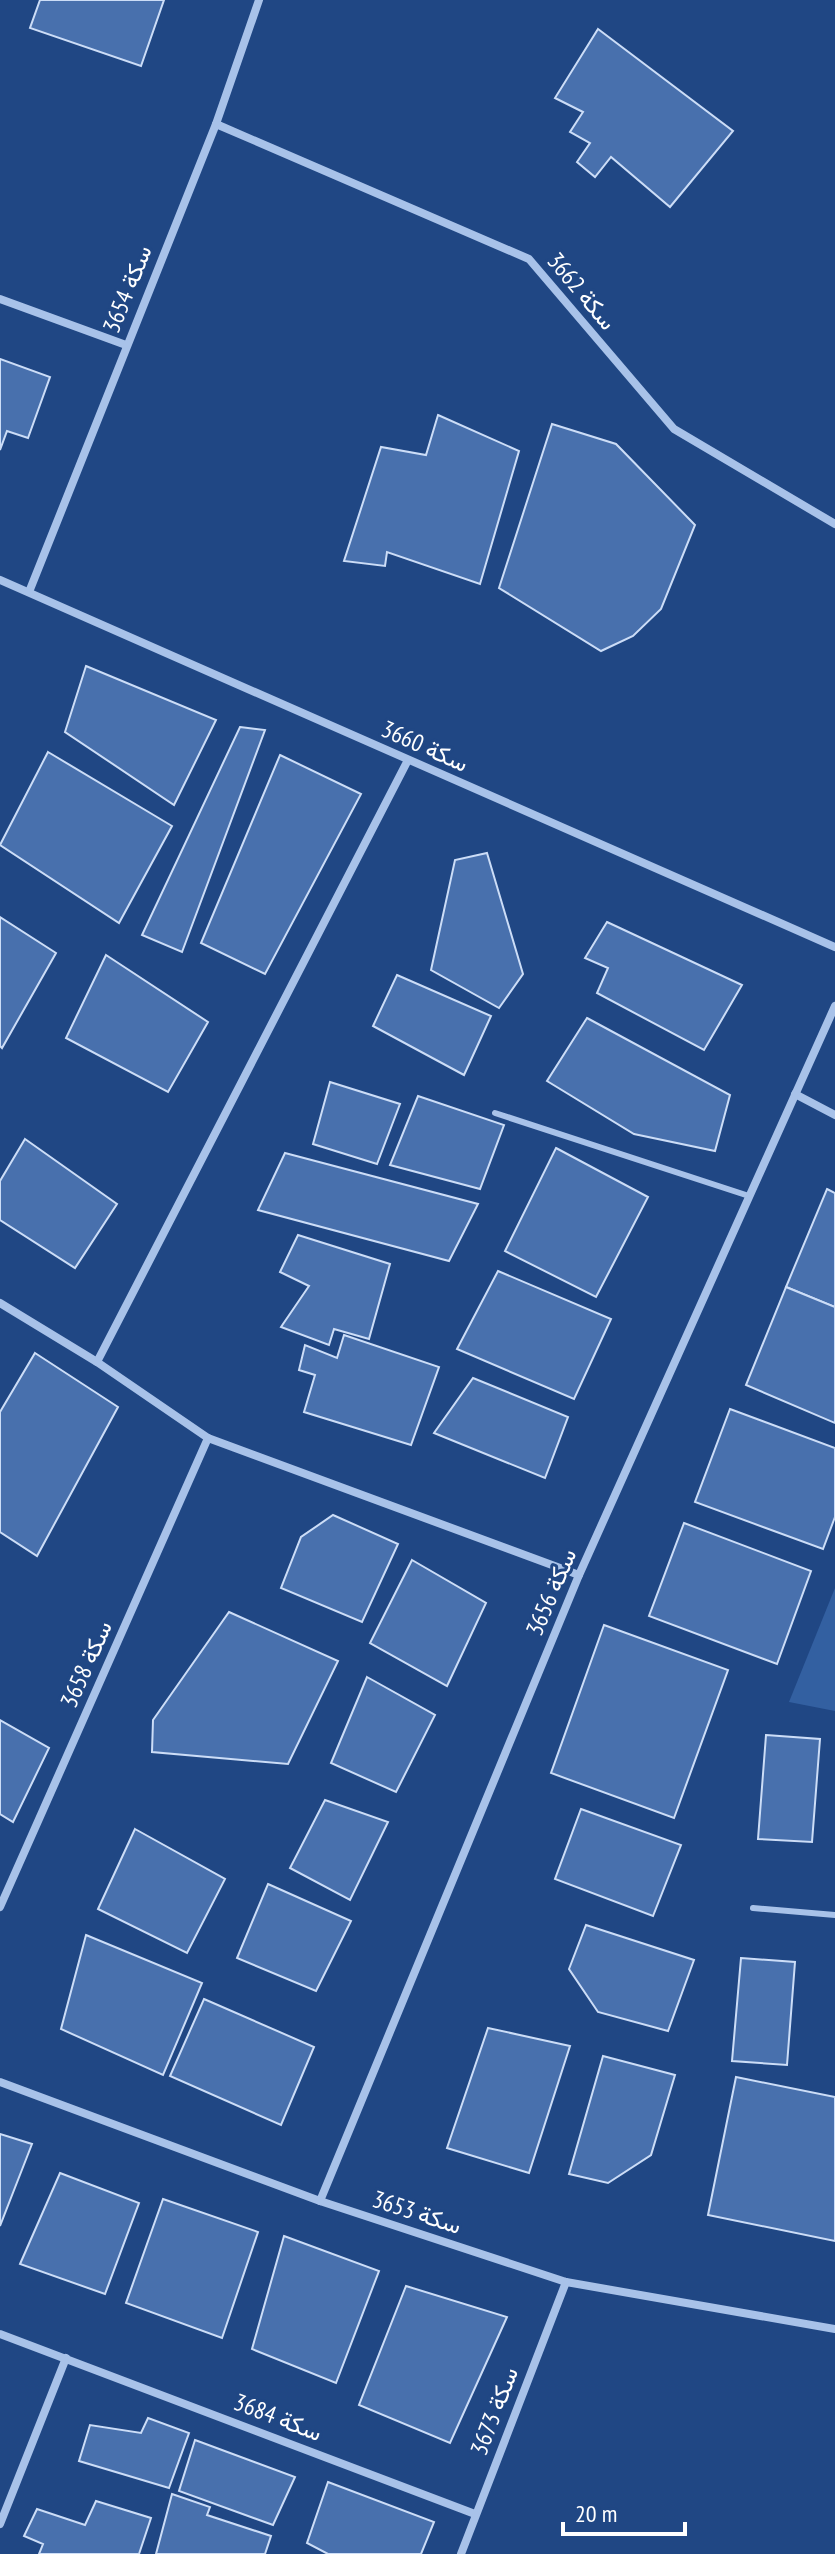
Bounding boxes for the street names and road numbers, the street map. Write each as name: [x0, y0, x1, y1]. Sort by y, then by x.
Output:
street label: سكة 3654: [95, 241, 159, 337]
street label: سكة 3662: [541, 246, 623, 336]
street label: سكة 3660: [377, 713, 473, 779]
street label: سكة 3656: [519, 1544, 583, 1640]
street label: سكة 3658: [53, 1616, 119, 1712]
street label: سكة 3653: [368, 2183, 466, 2241]
street label: سكة 3673: [463, 2363, 525, 2459]
street label: سكة 3684: [230, 2386, 326, 2448]

